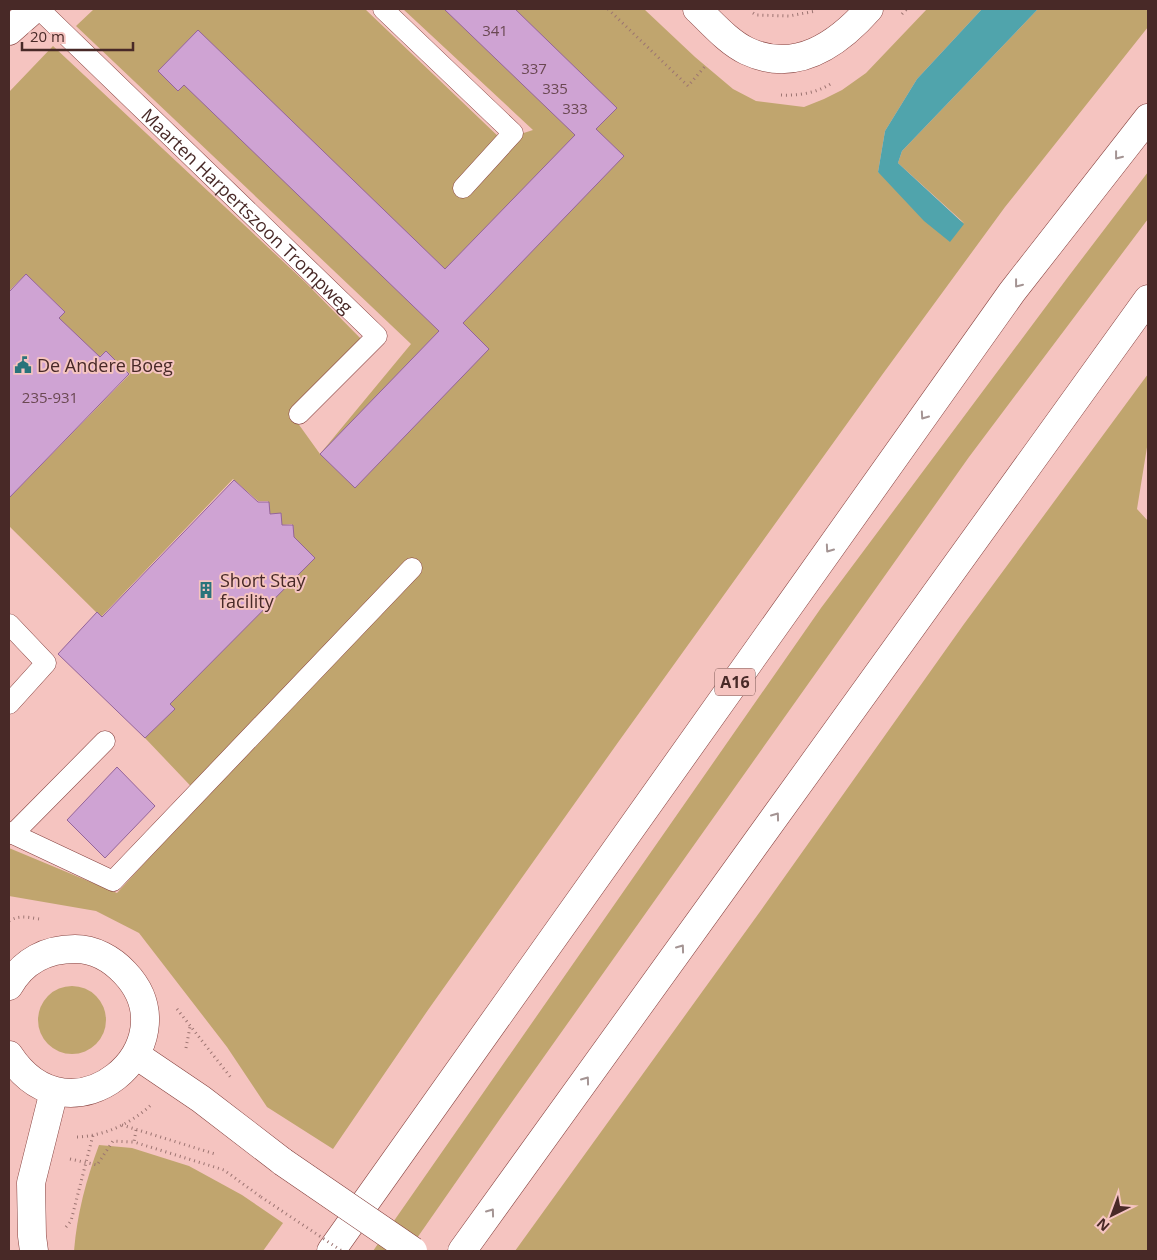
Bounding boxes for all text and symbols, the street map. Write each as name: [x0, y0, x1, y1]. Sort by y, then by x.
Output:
scale bar: [22, 20, 134, 52]
house number: 341: [482, 20, 508, 40]
text: 20 m: [30, 26, 65, 46]
house number: 337: [521, 58, 547, 78]
house number: 335: [542, 78, 568, 98]
house number: 333: [562, 98, 588, 118]
street label: Maarten Harpertszoon Trompweg: [136, 103, 359, 319]
one-way arrow: [1116, 150, 1124, 159]
one-way arrow: [1015, 278, 1024, 288]
place label: De Andere Boeg: [37, 353, 173, 377]
public building icon: De Andere Boeg: [13, 355, 33, 375]
house number: 235-931: [22, 387, 78, 407]
one-way arrow: [920, 411, 930, 420]
one-way arrow: [827, 543, 835, 552]
place label: Short Stay facility: [220, 568, 306, 613]
building icon: Short Stay facility: [196, 580, 216, 600]
road number: A16: [715, 669, 755, 696]
one-way arrow: [770, 813, 778, 822]
one-way arrow: [675, 945, 683, 954]
one-way arrow: [580, 1077, 588, 1086]
north arrow: [1087, 1190, 1137, 1240]
one-way arrow: [485, 1208, 494, 1218]
text: N: [1092, 1214, 1114, 1236]

